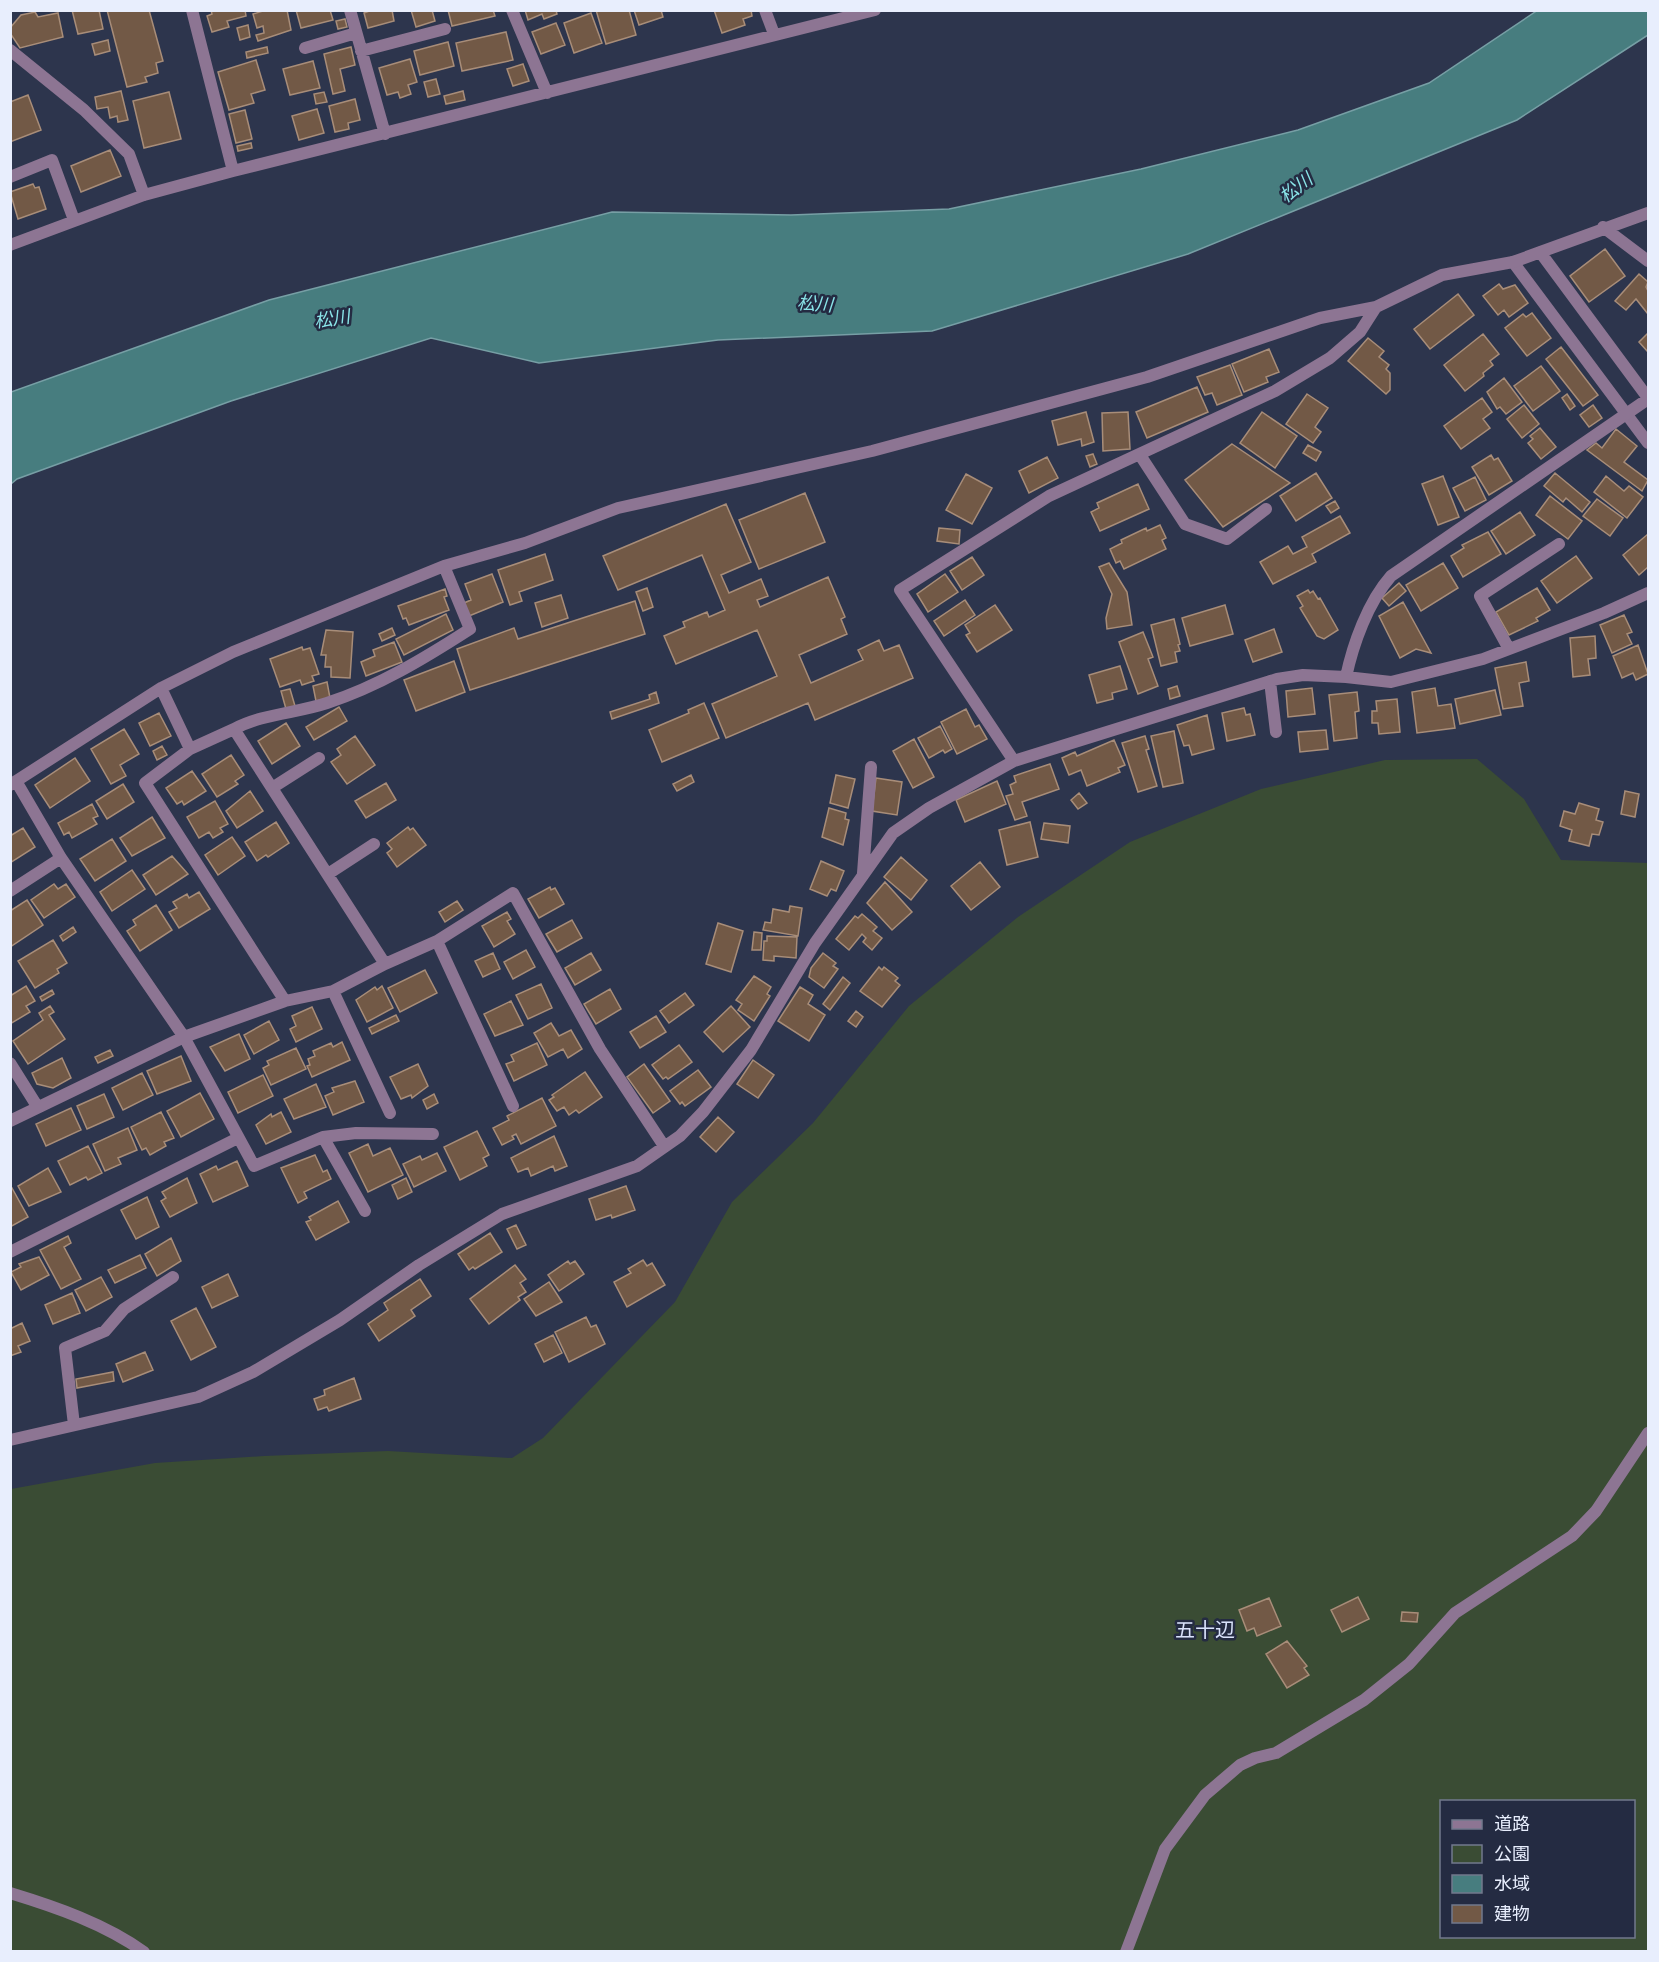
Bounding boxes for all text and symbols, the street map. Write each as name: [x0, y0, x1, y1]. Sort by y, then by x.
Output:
water label: 松川: [1275, 167, 1319, 208]
water label: 松川: [796, 292, 836, 316]
water label: 松川: [313, 305, 353, 333]
district label: 五十辺: [1175, 1618, 1235, 1642]
legend: [1440, 1800, 1635, 1938]
text: 道路: [1494, 1813, 1530, 1835]
text: 公園: [1494, 1843, 1530, 1865]
text: 水域: [1494, 1873, 1530, 1895]
text: 建物: [1494, 1903, 1530, 1925]

